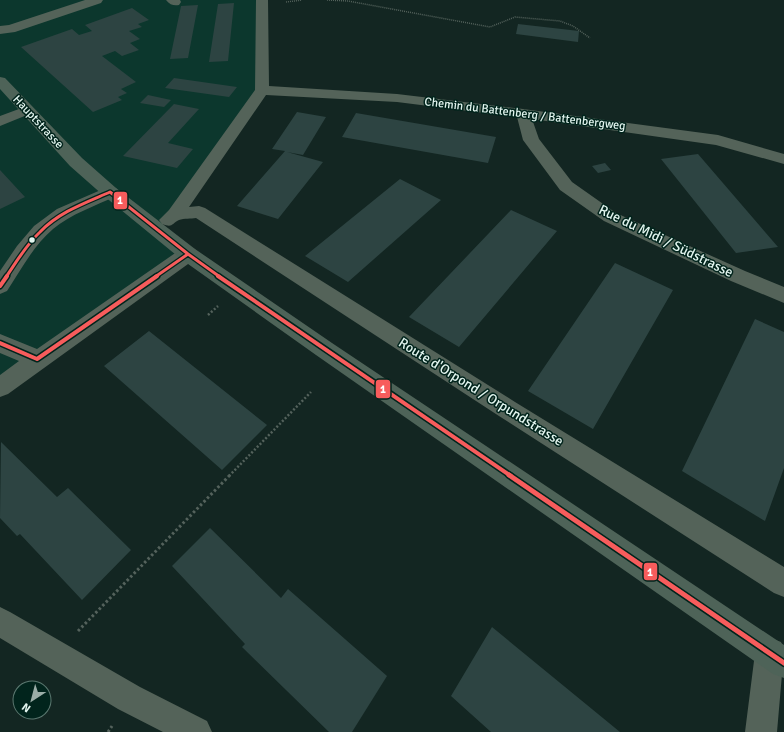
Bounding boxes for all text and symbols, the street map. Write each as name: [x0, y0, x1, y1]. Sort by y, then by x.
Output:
street label: Hauptstrasse: [9, 92, 67, 152]
street label: Chemin du Battenberg / Battenbergweg: [424, 94, 626, 134]
line badge: 1: [113, 191, 128, 210]
text: 1: [117, 194, 123, 207]
street label: Rue du Midi / Südstrasse: [596, 201, 736, 281]
unlabelled marker: [27, 235, 37, 245]
street label: Route d'Orpond / Orpundstrasse: [395, 334, 567, 450]
line badge: 1: [375, 379, 391, 399]
text: 1: [380, 383, 386, 396]
line badge: 1: [643, 562, 658, 581]
text: 1: [647, 566, 653, 579]
north arrow: [12, 680, 52, 720]
text: N: [19, 700, 33, 715]

